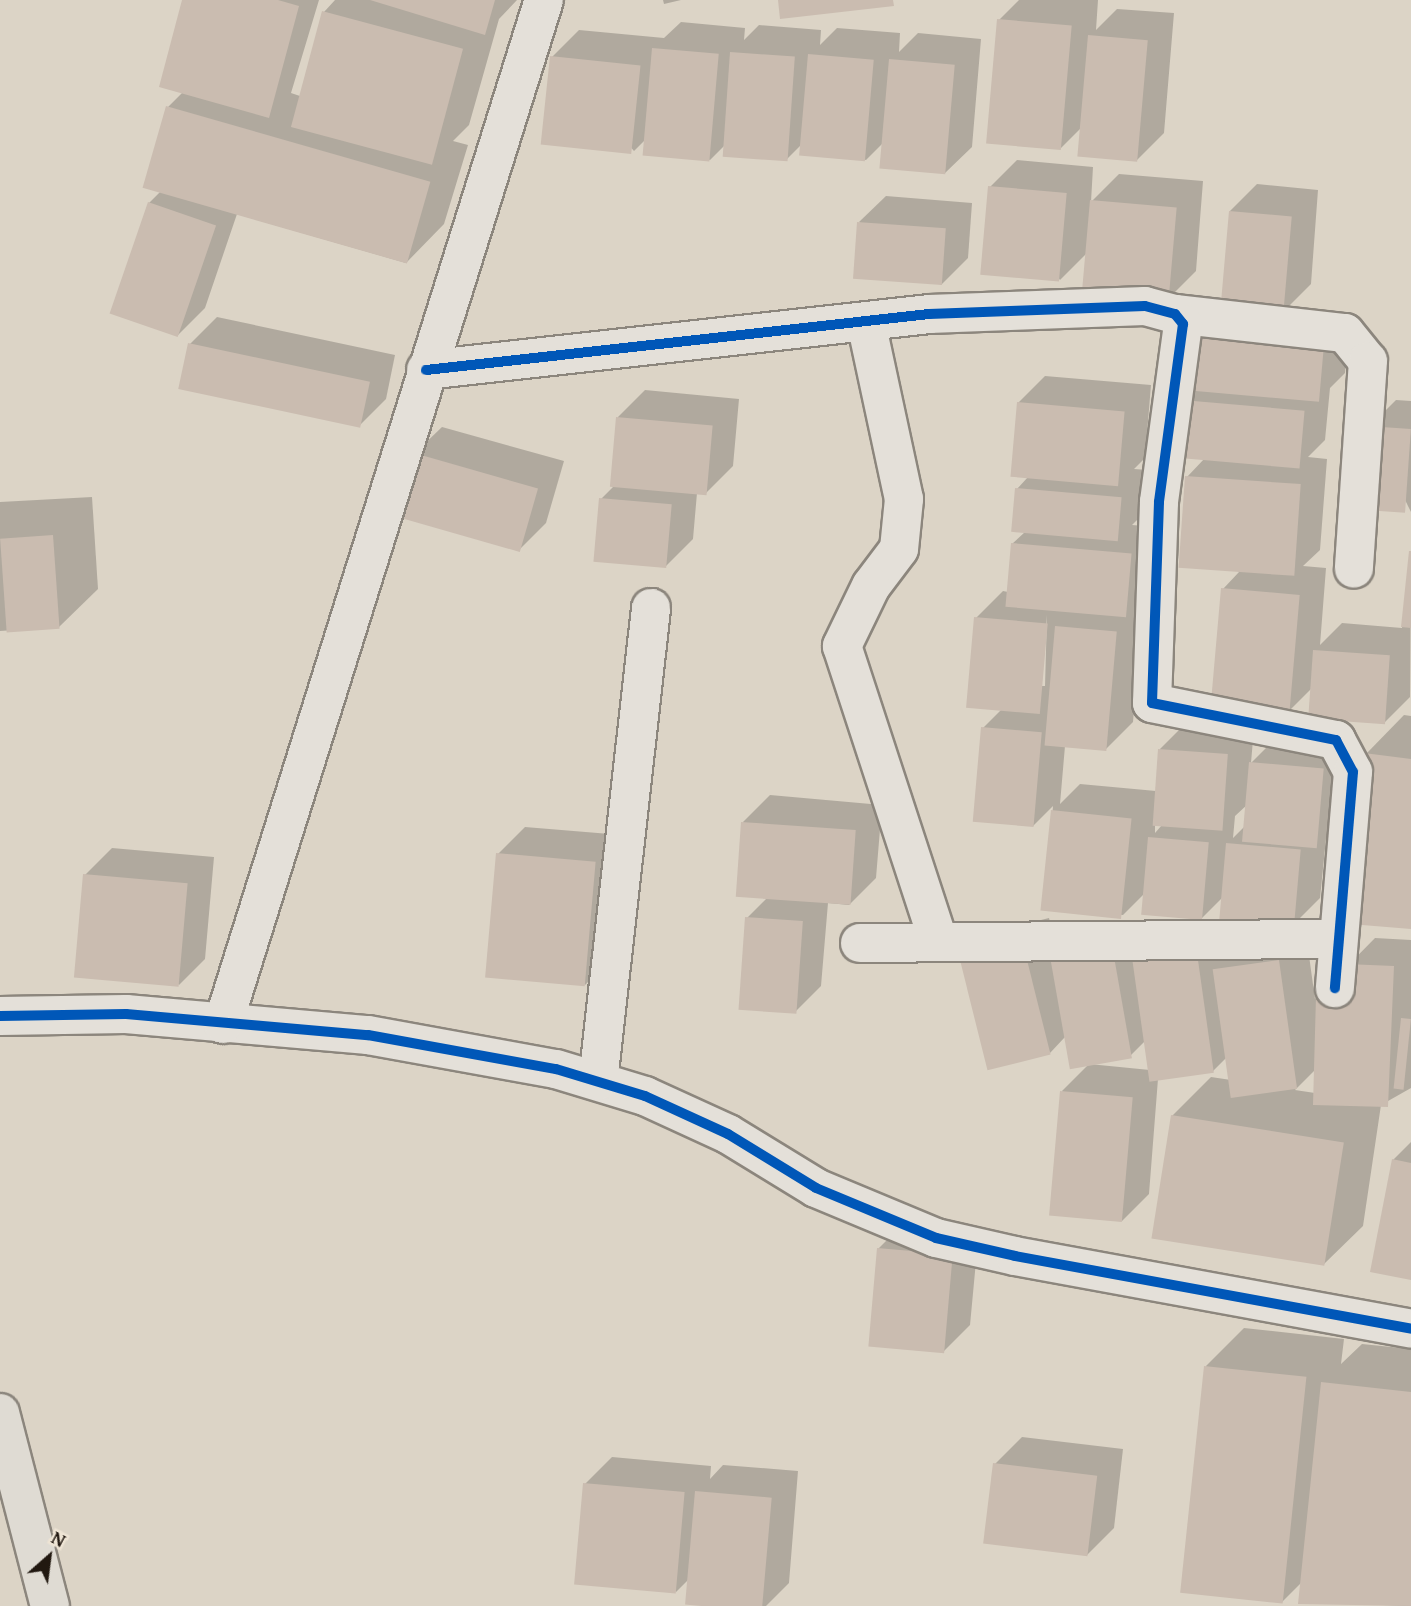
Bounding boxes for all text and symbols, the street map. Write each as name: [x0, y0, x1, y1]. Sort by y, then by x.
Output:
north arrow: [14, 1522, 84, 1592]
text: N: [47, 1523, 71, 1554]

